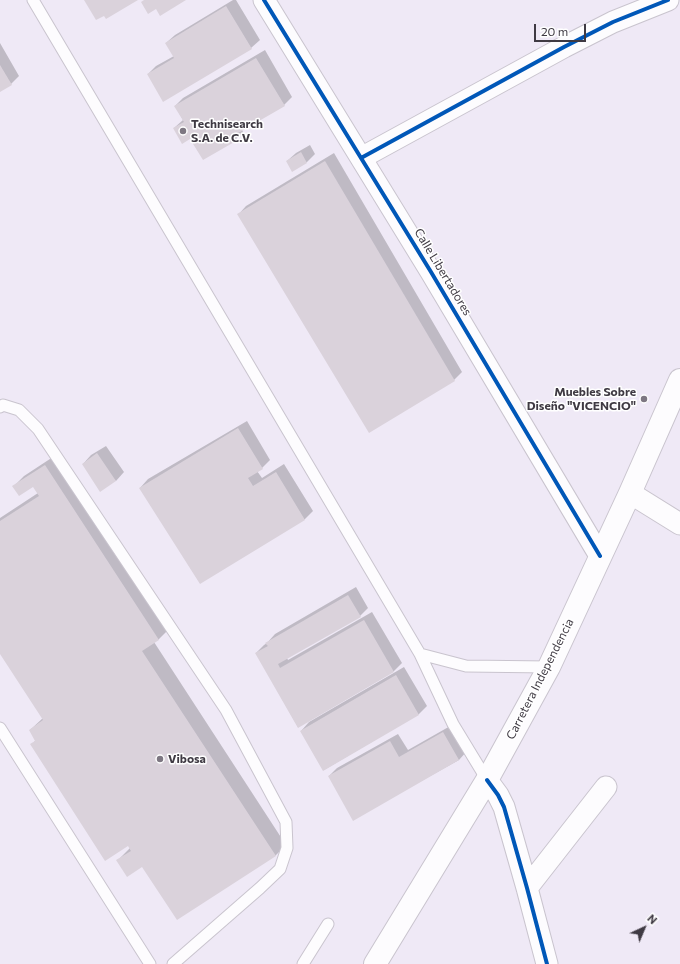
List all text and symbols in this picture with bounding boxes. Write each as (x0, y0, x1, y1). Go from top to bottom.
scale bar (536, 16, 588, 42)
text: 20 m (541, 24, 568, 38)
place label: Technisearch S.A. de C.V. (191, 117, 263, 145)
marker: Technisearch S.A. de C.V. (178, 126, 188, 136)
street label: Calle Libertadores (411, 226, 475, 318)
place label: Muebles Sobre Diseño "VICENCIO" (527, 385, 636, 413)
marker: Muebles Sobre Diseño "VICENCIO" (639, 394, 649, 404)
street label: Carretera Independencia (503, 616, 577, 742)
place label: Vibosa (168, 752, 206, 766)
marker: Vibosa (155, 754, 165, 764)
north arrow (624, 908, 664, 948)
text: N (645, 911, 660, 927)

